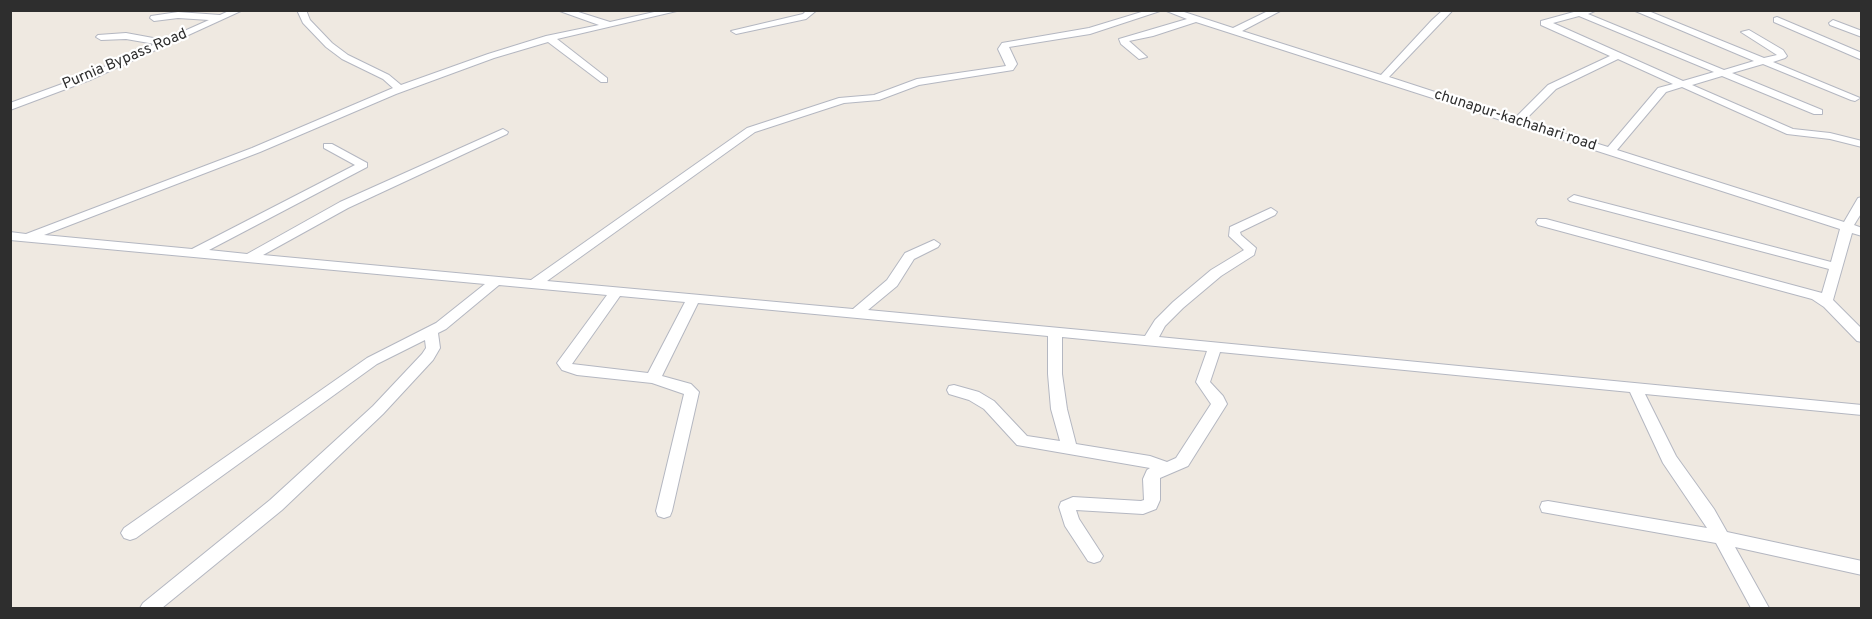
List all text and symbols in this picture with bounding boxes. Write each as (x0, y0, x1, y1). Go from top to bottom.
street label: Purnia Bypass Road (60, 26, 190, 94)
street label: chunapur-kachahari road (1432, 86, 1598, 156)

